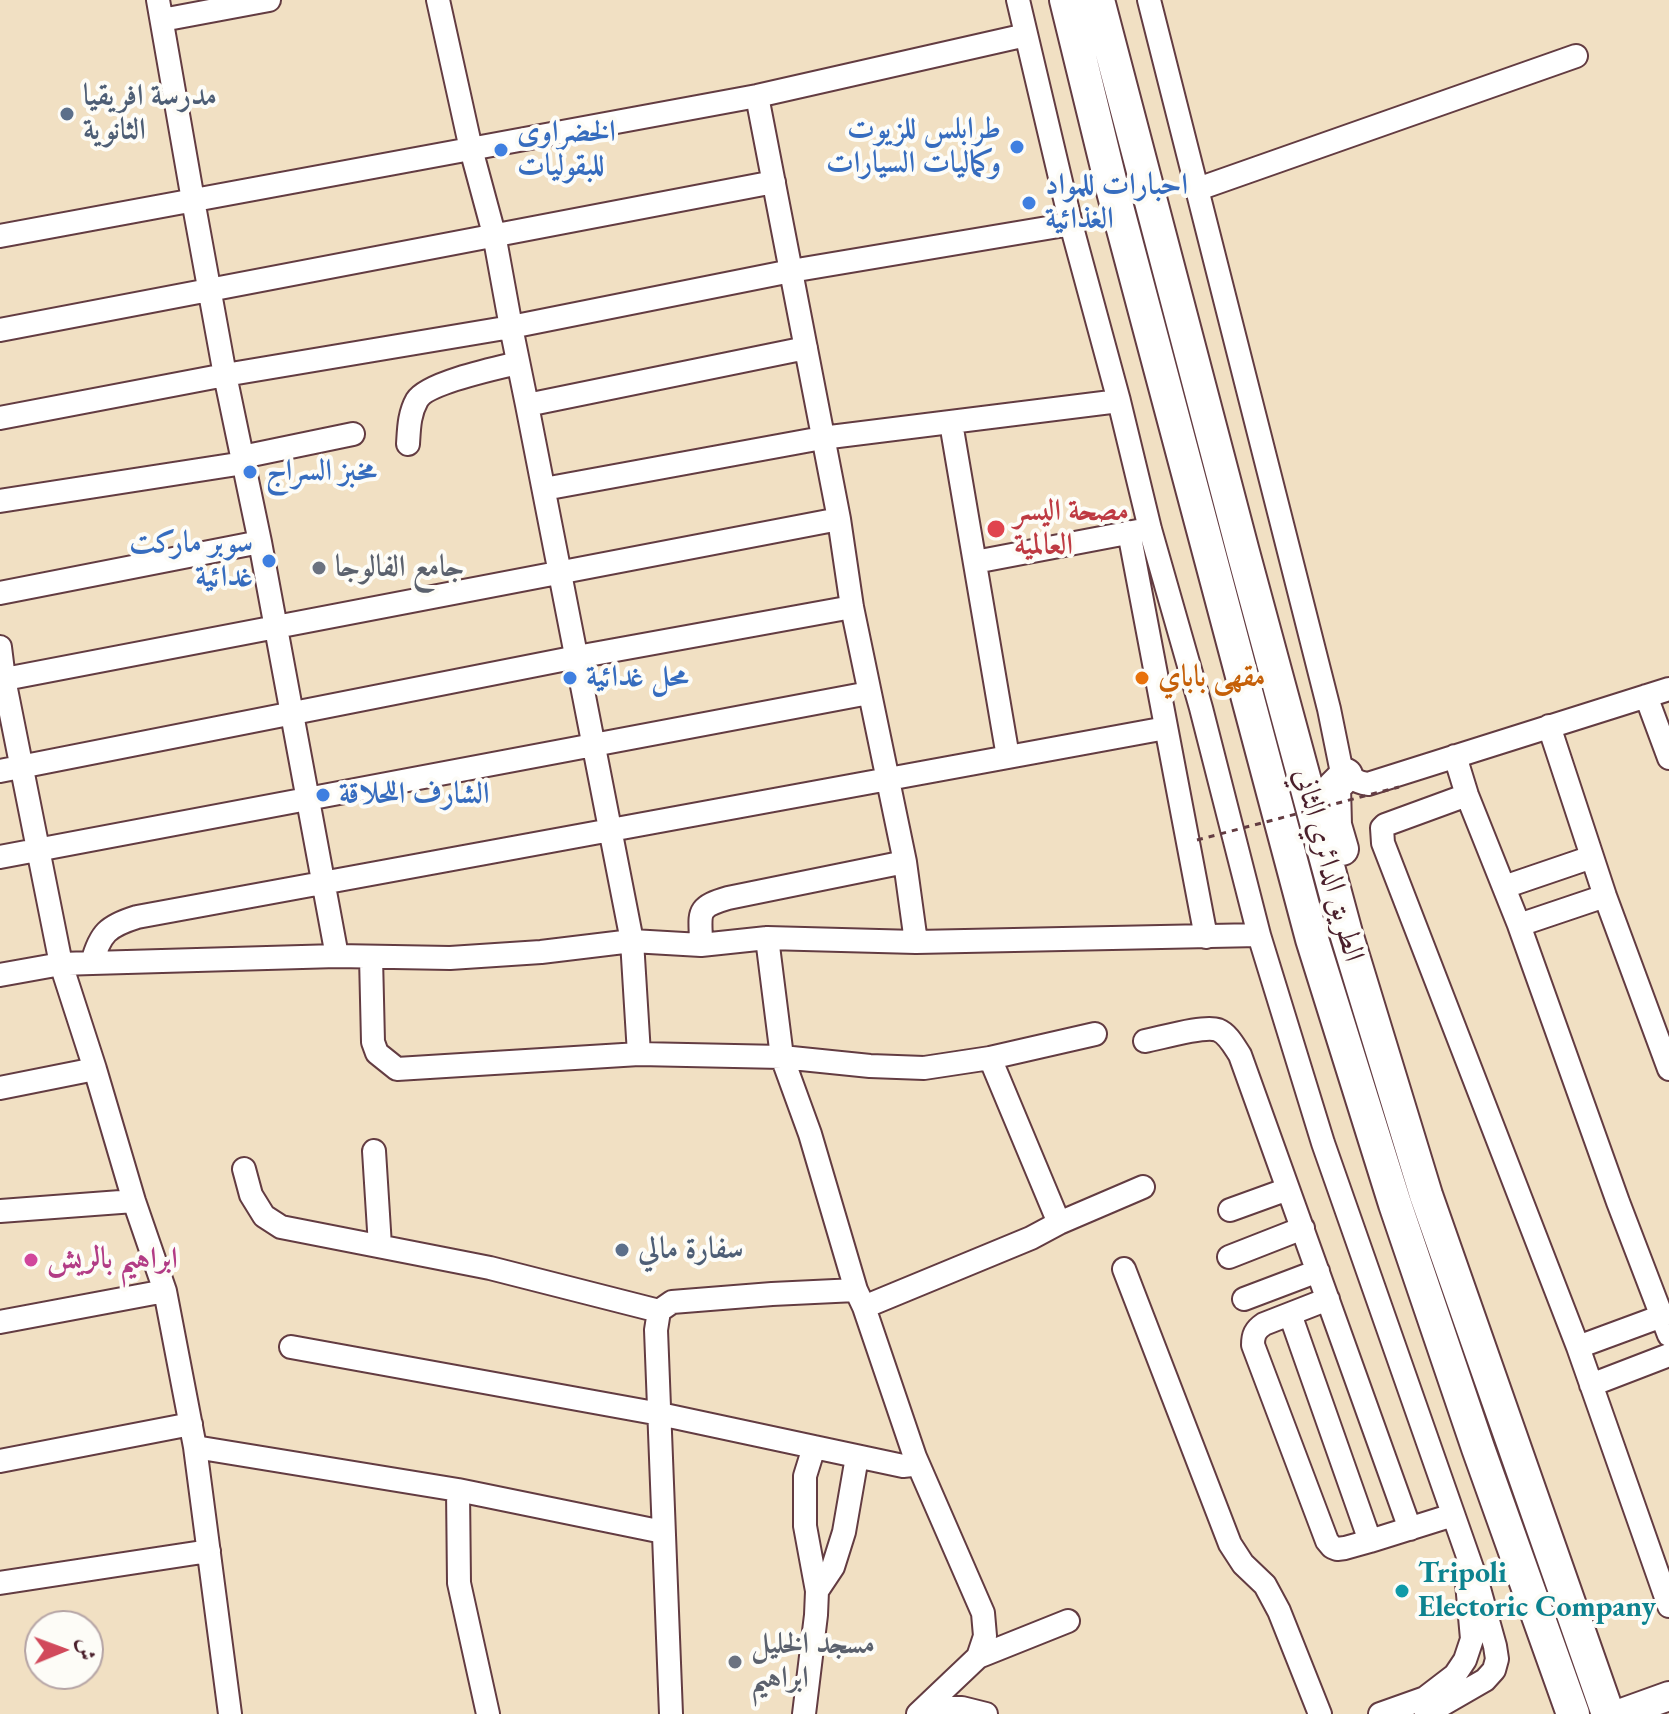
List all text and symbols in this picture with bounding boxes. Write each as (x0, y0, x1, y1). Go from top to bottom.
place label: مدرسة افريقيا الثانوية (83, 79, 217, 150)
marker: مدرسة افريقيا الثانوية (58, 105, 76, 123)
place label: طرابلس للزيوت وكماليات السيارات (826, 112, 1001, 182)
place label: الخضراوى للبقوليات (517, 115, 616, 186)
marker: طرابلس للزيوت وكماليات السيارات (1008, 138, 1026, 156)
marker: الخضراوى للبقوليات (492, 141, 510, 159)
place label: احبارات للمواد الغذائية (1045, 168, 1188, 238)
marker: احبارات للمواد الغذائية (1020, 194, 1038, 212)
place label: مخبز السراج (266, 454, 377, 490)
marker: مخبز السراج (241, 463, 259, 481)
place label: مصحة اليسر العالمية (1014, 494, 1129, 564)
marker: مصحة اليسر العالمية (985, 518, 1007, 540)
place label: سوبر ماركت غدائية (129, 526, 253, 596)
place label: جامع الفالوجا (335, 550, 464, 586)
marker: سوبر ماركت غدائية (260, 552, 278, 570)
marker: جامع الفالوجا (310, 559, 328, 577)
place label: محل غدائية (586, 660, 688, 696)
place label: مقهى باباي (1158, 660, 1265, 696)
marker: محل غدائية (561, 669, 579, 687)
marker: مقهى باباي (1133, 669, 1151, 687)
street label: الطريق الدائري الثاني (1285, 764, 1371, 966)
place label: الشارف اللحلاقة (339, 777, 490, 813)
marker: الشارف اللحلاقة (314, 786, 332, 804)
place label: سفارة مالي (638, 1232, 743, 1268)
marker: سفارة مالي (613, 1241, 631, 1259)
place label: ابراهيم بالريش (47, 1242, 178, 1278)
marker: ابراهيم بالريش (22, 1251, 40, 1269)
place label: Tripoli Electoric Company (1418, 1556, 1656, 1626)
marker: Tripoli Electoric Company (1393, 1582, 1411, 1600)
north arrow (24, 1610, 104, 1690)
place label: مسجد الخليل ابراهيم (751, 1627, 875, 1698)
text: ش (72, 1638, 101, 1661)
marker: مسجد الخليل ابراهيم (726, 1653, 744, 1671)

